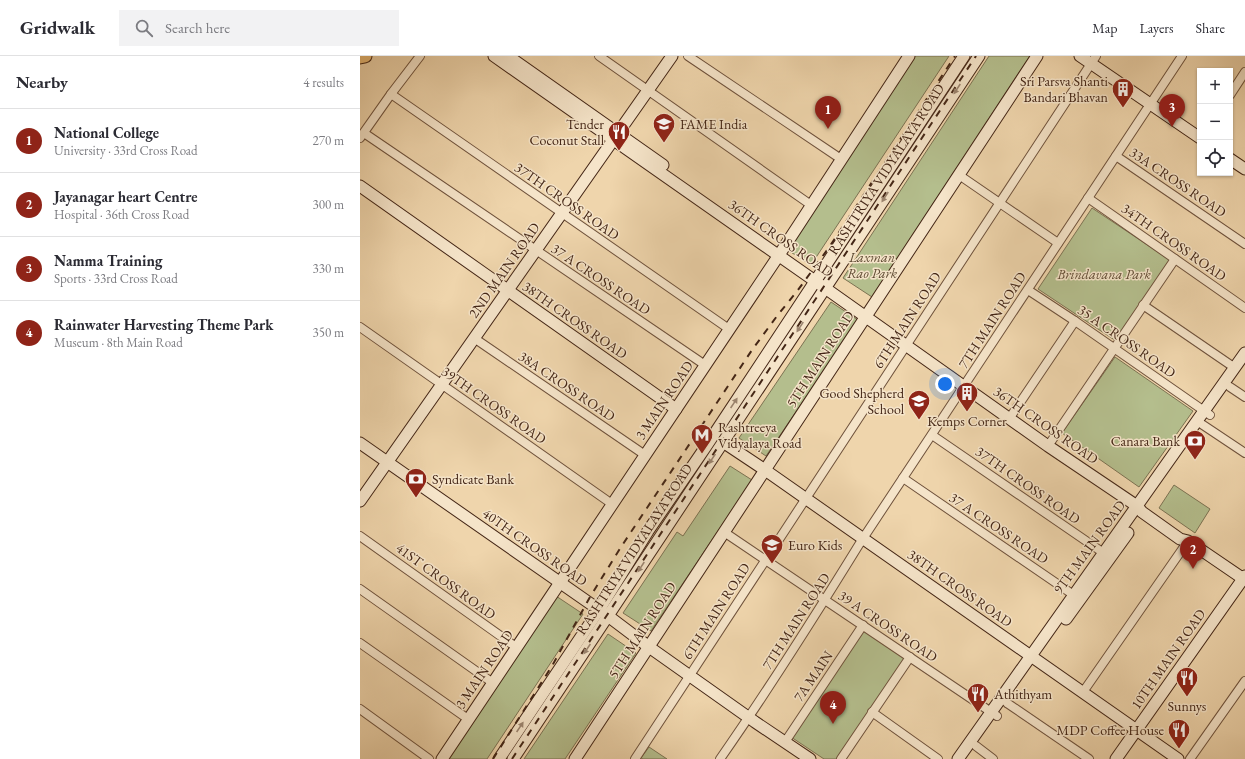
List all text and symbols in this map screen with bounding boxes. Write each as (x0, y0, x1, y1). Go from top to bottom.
search box (119, 10, 399, 46)
text: Gridwalk (20, 15, 95, 40)
icon: search (133, 17, 155, 39)
text: Search here (165, 18, 230, 37)
text: Map (1092, 19, 1117, 37)
text: Layers (1139, 19, 1174, 37)
text: Share (1196, 19, 1225, 37)
map controls (1197, 68, 1233, 176)
button: + (1197, 68, 1233, 104)
text: Nearby (16, 71, 68, 93)
place label: Sri Parsva Shanti Bandari Bhavan (1020, 72, 1109, 106)
text: 4 results (303, 74, 344, 91)
building icon: Sri Parsva Shanti Bandari Bhavan (1110, 76, 1136, 109)
street label: RASHTRIYA VIDYALAYA ROAD (824, 80, 948, 258)
one-way arrow (953, 83, 961, 94)
pin: 3 (1159, 94, 1185, 127)
pin: 1 (815, 96, 841, 129)
button: − (1197, 104, 1233, 140)
school or university icon: FAME India (651, 111, 677, 144)
place label: Tender Coconut Stall (530, 115, 605, 149)
place label: FAME India (680, 115, 748, 133)
restaurant icon: Tender Coconut Stall (606, 119, 632, 152)
text: National College (54, 123, 159, 142)
text: 1 (26, 132, 32, 149)
text: 270 m (313, 132, 344, 149)
button: locate (1197, 140, 1233, 176)
text: University · 33rd Cross Road (54, 142, 198, 159)
street label: 33A CROSS ROAD (1126, 143, 1230, 221)
street label: 37TH CROSS ROAD (511, 158, 623, 244)
text: Jayanagar heart Centre (54, 187, 197, 206)
one-way arrow (881, 192, 889, 202)
street label: 36TH CROSS ROAD (725, 195, 837, 281)
text: 2 (26, 196, 32, 213)
text: 300 m (313, 196, 344, 213)
street label: 34TH CROSS ROAD (1118, 199, 1230, 285)
text: Hospital · 36th Cross Road (54, 206, 189, 223)
street label: 2ND MAIN ROAD (464, 218, 544, 321)
street label: 37 A CROSS ROAD (548, 239, 654, 319)
park label: Laxman Rao Park (847, 248, 898, 282)
text: Namma Training (54, 251, 162, 270)
text: 3 (26, 260, 32, 277)
text: 330 m (313, 260, 344, 277)
park label: Brindavana Park (1056, 265, 1151, 283)
street label: 6TH MAIN ROAD (869, 268, 945, 372)
street label: 7TH MAIN ROAD (954, 268, 1030, 372)
text: Sports · 33rd Cross Road (54, 270, 178, 287)
street label: 38TH CROSS ROAD (519, 277, 631, 363)
street label: 35 A CROSS ROAD (1074, 300, 1180, 382)
street label: 5TH MAIN ROAD (782, 307, 858, 411)
text: Rainwater Harvesting Theme Park (54, 315, 273, 334)
one-way arrow (796, 321, 803, 333)
text: 4 (26, 324, 32, 341)
text: 350 m (313, 324, 344, 341)
text: Museum · 8th Main Road (54, 334, 183, 351)
street label: 38A CROSS ROAD (515, 347, 619, 425)
street label: 3 MAIN ROAD (631, 357, 697, 443)
street label: 39TH CROSS ROAD (438, 362, 550, 448)
your location (935, 374, 955, 394)
building icon: Kemps Corner (954, 380, 980, 413)
street label: 36TH CROSS ROAD (990, 382, 1102, 468)
place label: Good Shepherd School (819, 384, 905, 418)
school or university icon: Good Shepherd School (906, 388, 932, 421)
one-way arrow (731, 397, 738, 409)
place label: Kemps Corner (927, 412, 1007, 430)
place label: Rashtreeya Vidyalaya Road (718, 418, 802, 452)
metro station icon: Rashtreeya Vidyalaya Road (689, 422, 715, 455)
bank icon: Canara Bank (1182, 428, 1208, 461)
place label: Canara Bank (1111, 432, 1180, 450)
street label: 37TH CROSS ROAD (972, 442, 1084, 528)
one-way arrow (709, 453, 716, 464)
street label: RASHTRIYA VIDYALAYA ROAD (572, 460, 696, 638)
bank icon: Syndicate Bank (403, 466, 429, 499)
place label: Syndicate Bank (432, 470, 514, 488)
street label: 37 A CROSS ROAD (946, 488, 1052, 568)
street label: 9TH MAIN ROAD (1049, 496, 1129, 597)
street label: 40TH CROSS ROAD (479, 504, 591, 590)
school or university icon: Euro Kids (759, 532, 785, 565)
place label: Euro Kids (788, 536, 843, 554)
pin: 2 (1180, 536, 1206, 569)
street label: 41ST CROSS ROAD (393, 539, 500, 624)
street label: 38TH CROSS ROAD (904, 545, 1016, 631)
street label: 6TH MAIN ROAD (678, 559, 754, 663)
one-way arrow (637, 562, 645, 572)
street label: 7TH MAIN ROAD (758, 569, 834, 673)
street label: 5TH MAIN ROAD (604, 578, 680, 682)
street label: 39 A CROSS ROAD (835, 586, 941, 666)
street label: 10TH MAIN ROAD (1127, 605, 1210, 713)
street label: 3 MAIN ROAD (451, 626, 517, 712)
one-way arrow (583, 643, 590, 655)
street label: 7A MAIN (790, 647, 836, 705)
restaurant icon: Sunnys (1174, 665, 1200, 698)
restaurant icon: Athithyam (965, 681, 991, 714)
place label: Athithyam (993, 685, 1052, 703)
pin: 4 (820, 691, 846, 724)
place label: Sunnys (1168, 697, 1207, 715)
restaurant icon: MDP Coffee House (1166, 717, 1192, 750)
one-way arrow (517, 721, 524, 732)
place label: MDP Coffee House (1057, 721, 1165, 739)

